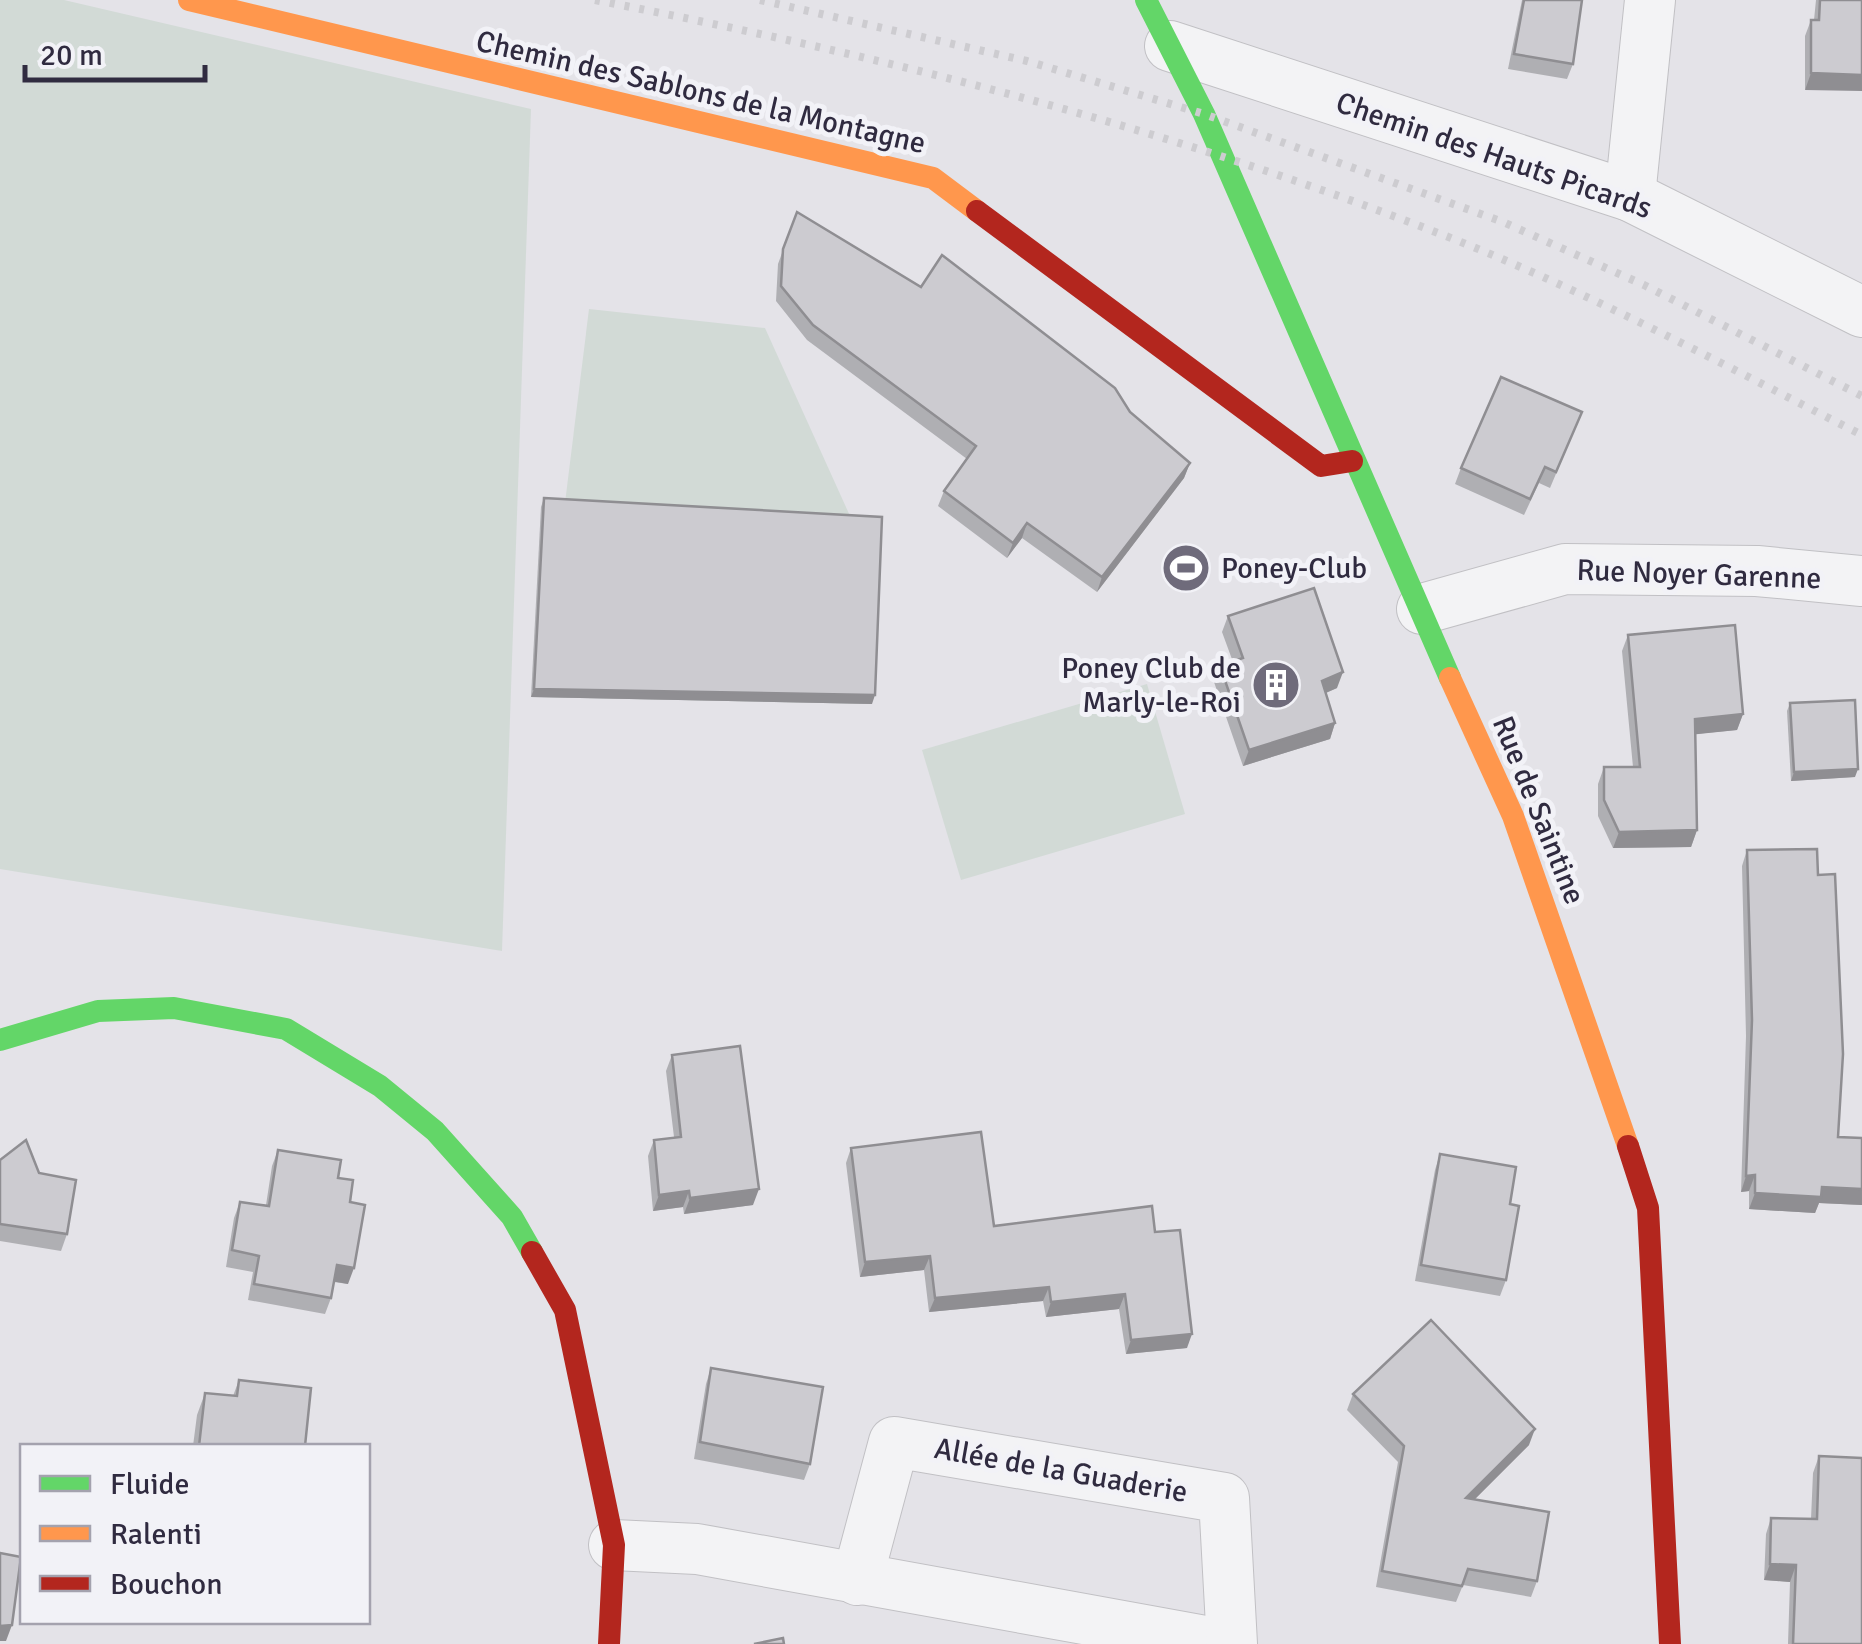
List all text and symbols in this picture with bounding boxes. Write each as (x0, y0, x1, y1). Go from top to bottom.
scale bar (25, 20, 205, 82)
street label: Chemin des Sablons de la Montagne (473, 23, 929, 162)
text: 20 m (40, 37, 103, 74)
street label: Chemin des Hauts Picards (1331, 84, 1657, 227)
sports icon: Poney-Club (1160, 542, 1212, 594)
place label: Poney-Club (1221, 550, 1367, 587)
street label: Rue Noyer Garenne (1576, 552, 1822, 597)
place label: Poney Club de Marly-le-Roi (1061, 650, 1241, 721)
building icon: Poney Club de Marly-le-Roi (1250, 659, 1302, 711)
street label: Rue de Saintine (1484, 711, 1593, 910)
street label: Allée de la Guaderie (932, 1430, 1190, 1511)
legend (20, 1444, 370, 1624)
text: Fluide (110, 1466, 189, 1503)
text: Ralenti (110, 1516, 202, 1553)
text: Bouchon (110, 1566, 223, 1603)

